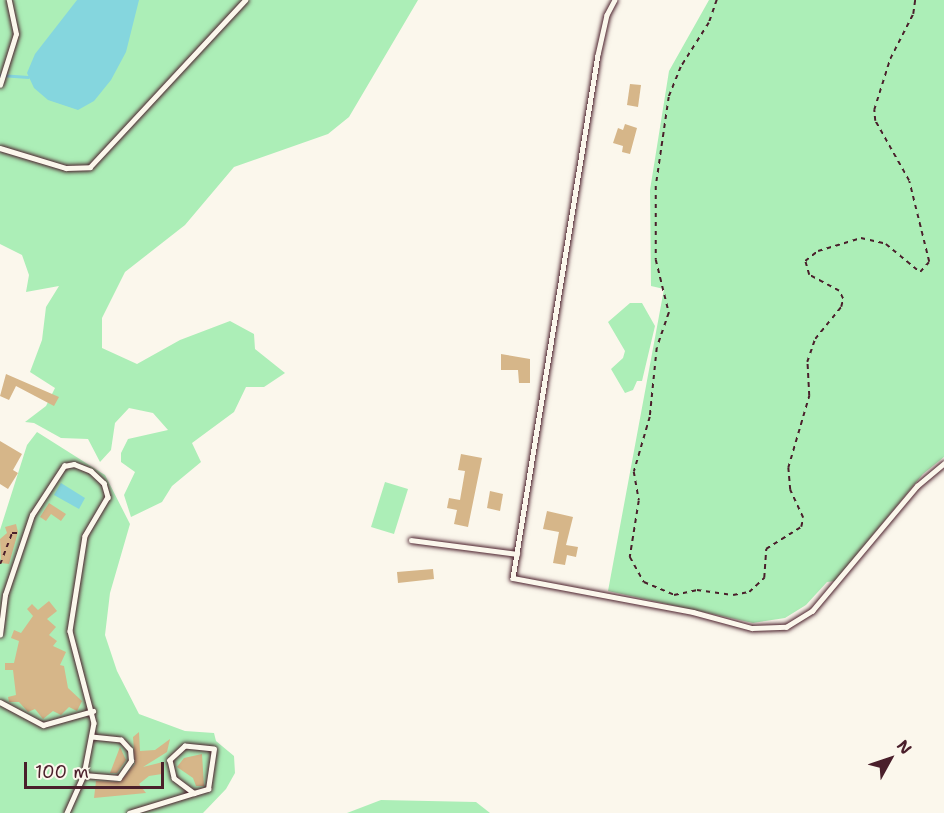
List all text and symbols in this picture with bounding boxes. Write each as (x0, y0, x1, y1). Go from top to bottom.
north arrow (860, 729, 920, 789)
text: N (892, 735, 916, 759)
scale bar (27, 750, 166, 788)
text: 100 m (35, 760, 89, 784)

